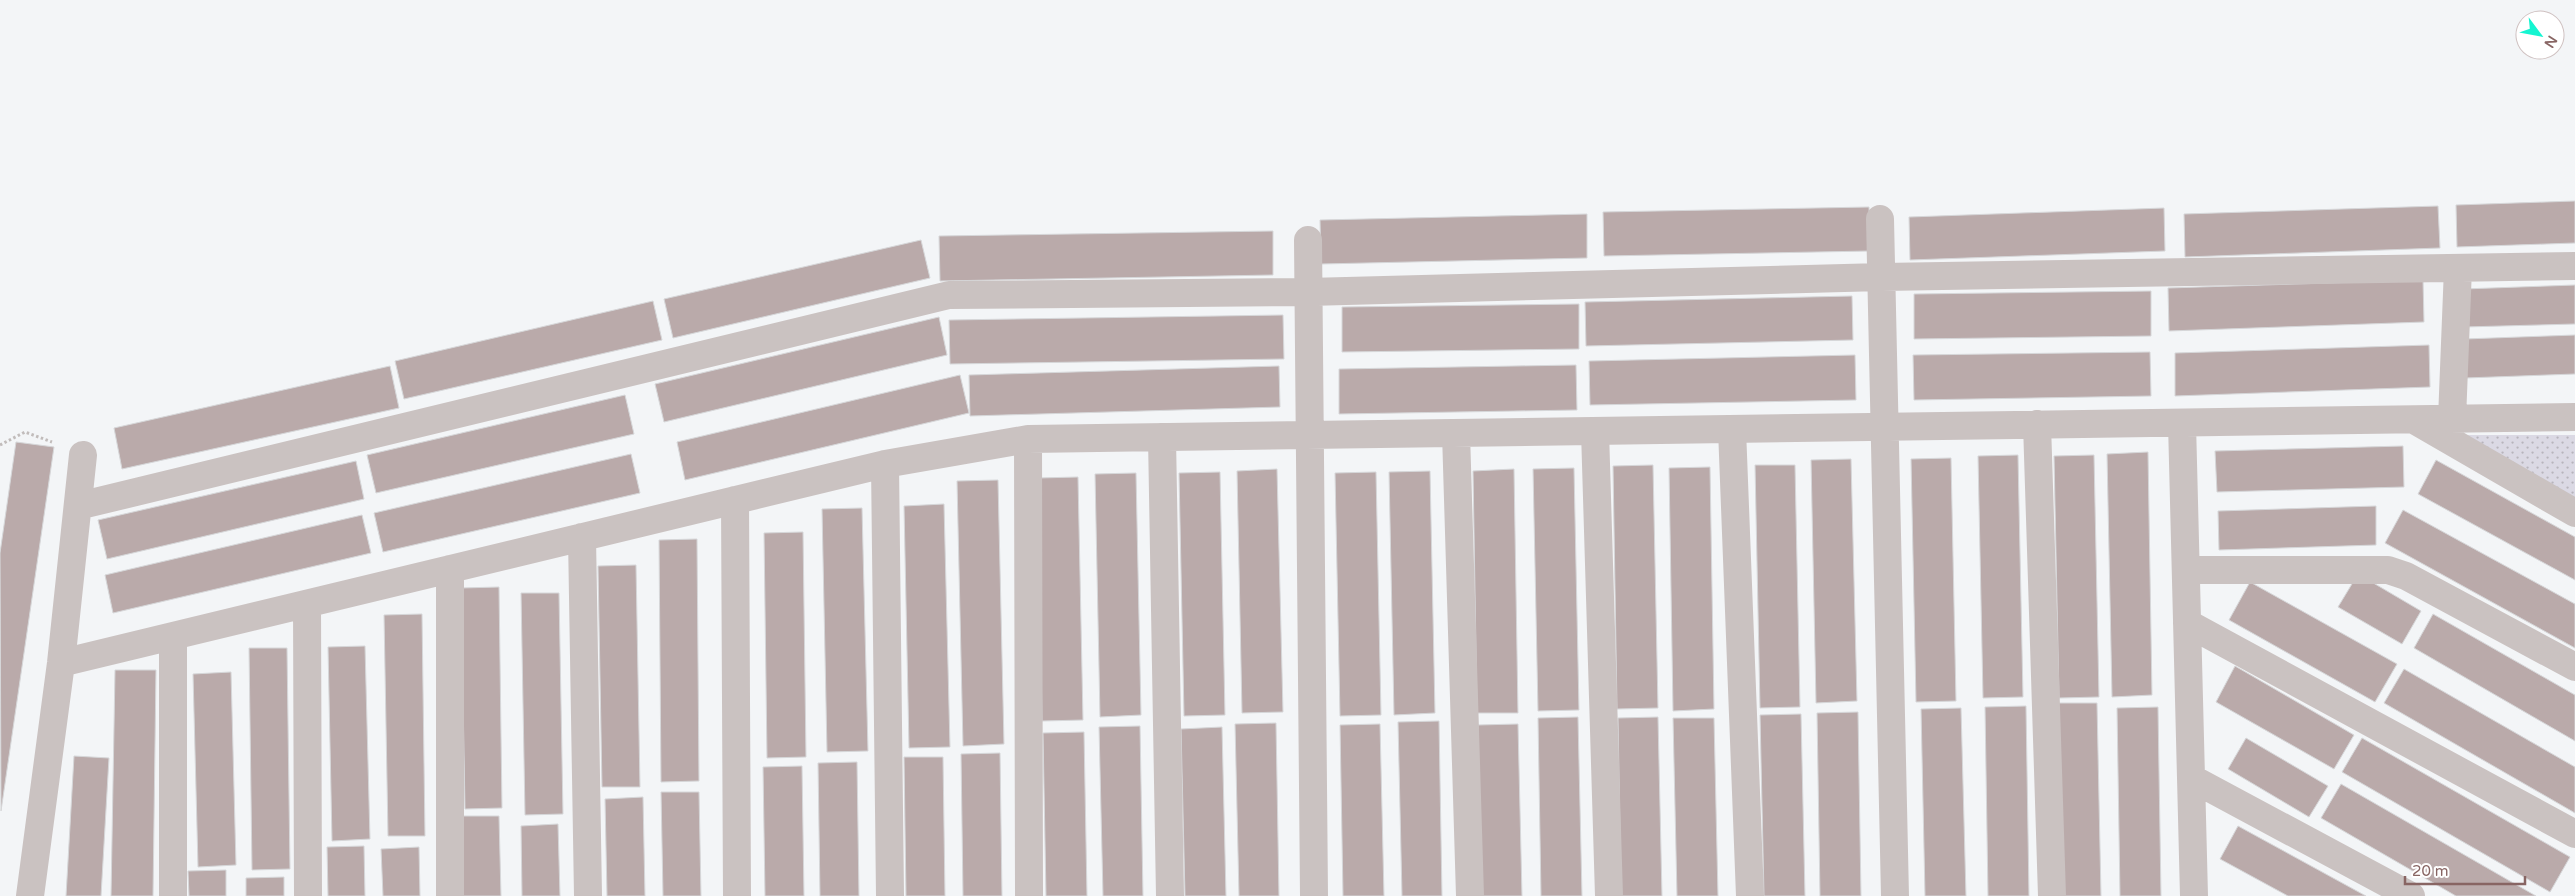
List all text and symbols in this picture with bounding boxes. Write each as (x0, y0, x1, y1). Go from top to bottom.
north arrow (2515, 10, 2565, 60)
text: N (2540, 32, 2561, 51)
scale bar (2405, 854, 2525, 886)
text: 20 m (2412, 862, 2449, 880)

